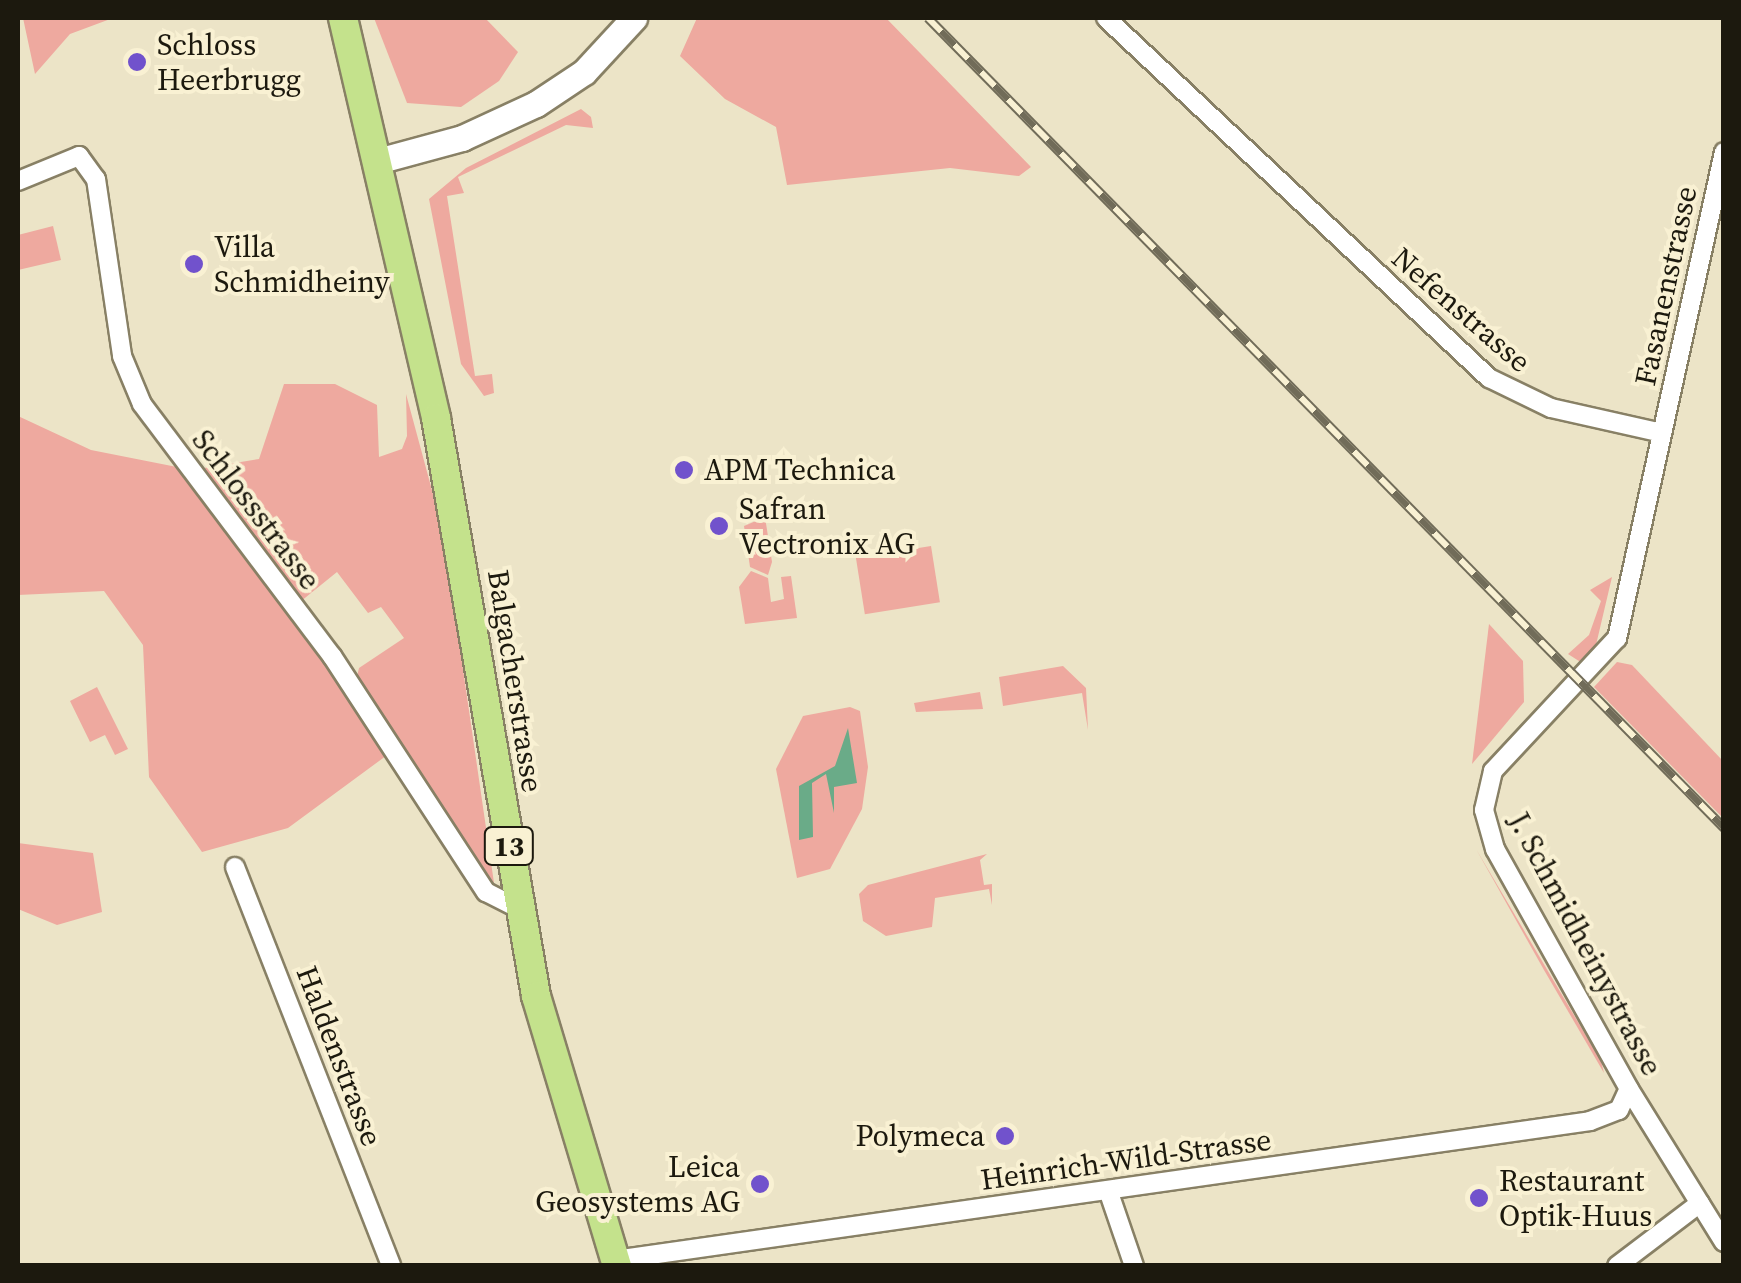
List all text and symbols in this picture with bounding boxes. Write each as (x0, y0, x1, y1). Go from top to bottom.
place label: Schloss Heerbrugg (157, 27, 301, 98)
marker: Schloss Heerbrugg (126, 51, 148, 73)
street label: Fasanenstrasse (1627, 183, 1705, 389)
place label: Villa Schmidheiny (214, 229, 390, 300)
street label: Nefenstrasse (1384, 240, 1538, 380)
marker: Villa Schmidheiny (183, 253, 205, 275)
street label: Schlossstrasse (184, 423, 328, 597)
place label: APM Technica (704, 452, 896, 488)
marker: APM Technica (673, 459, 695, 481)
place label: Safran Vectronix AG (739, 491, 915, 562)
marker: Safran Vectronix AG (708, 515, 730, 537)
street label: Balgacherstrasse (480, 567, 550, 795)
street label: J. Schmidheinystrasse (1500, 806, 1670, 1082)
road number: 13 (482, 823, 536, 869)
street label: Haldenstrasse (288, 961, 390, 1151)
place label: Polymeca (856, 1118, 985, 1154)
street label: Heinrich-Wild-Strasse (978, 1122, 1274, 1198)
marker: Polymeca (994, 1125, 1016, 1147)
place label: Leica Geosystems AG (535, 1149, 740, 1220)
place label: Restaurant Optik-Huus (1499, 1163, 1652, 1234)
marker: Leica Geosystems AG (749, 1173, 771, 1195)
marker: Restaurant Optik-Huus (1468, 1187, 1490, 1209)

